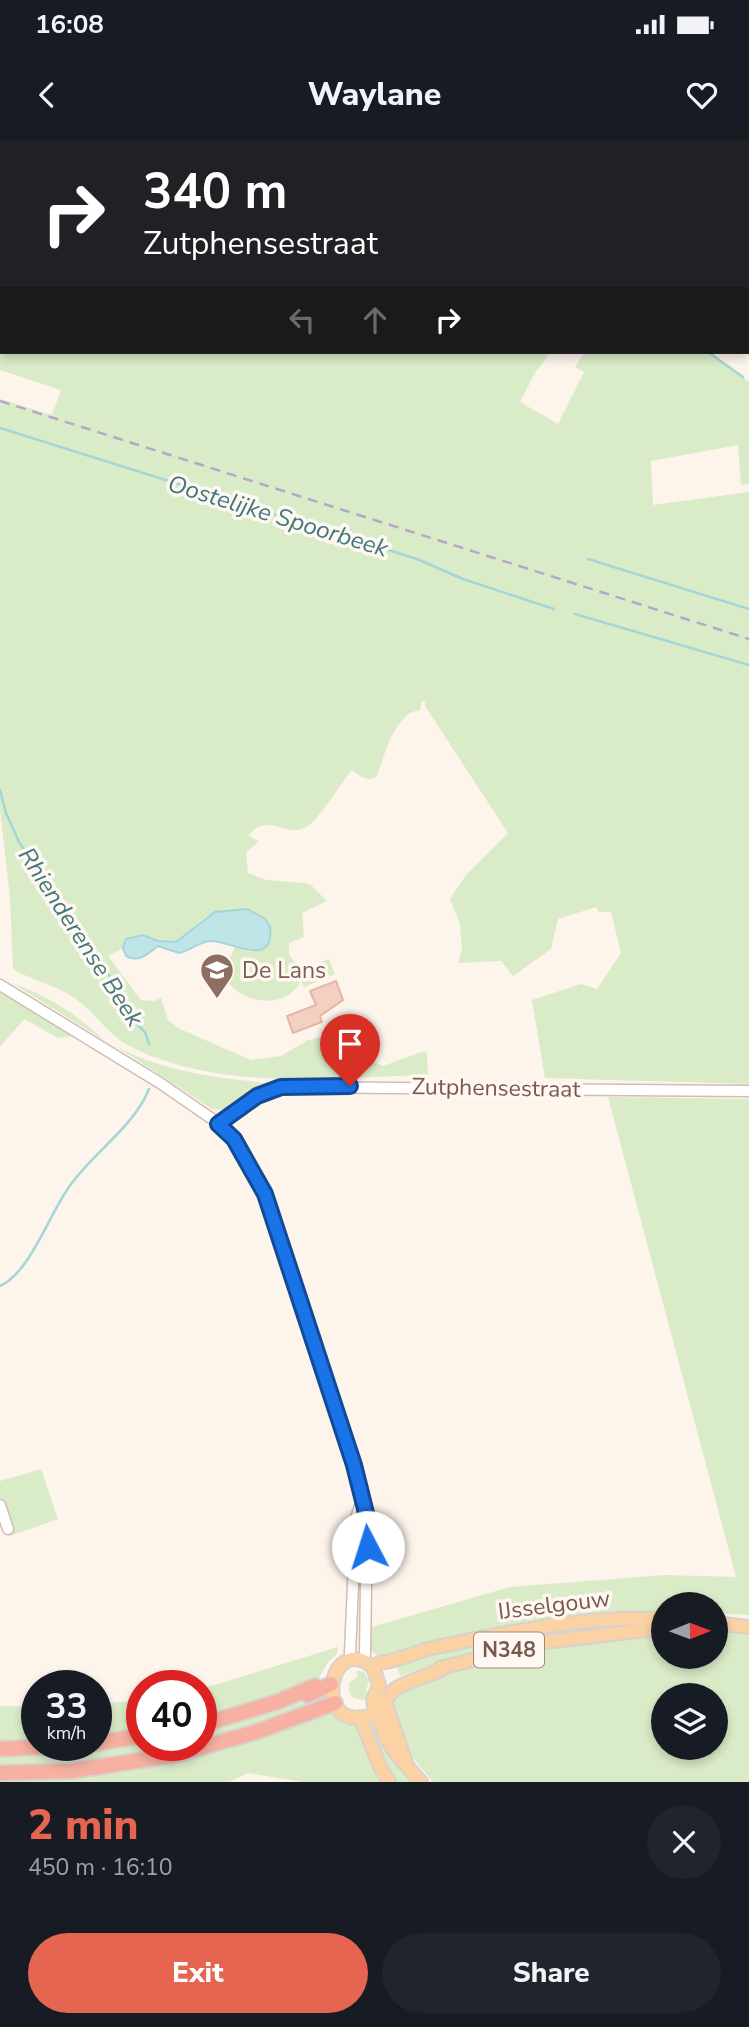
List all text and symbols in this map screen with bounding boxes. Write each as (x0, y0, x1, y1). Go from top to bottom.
text: 16:08 (35, 7, 104, 42)
text: Waylane (308, 73, 441, 116)
icon: back (28, 76, 66, 114)
icon: heart (683, 76, 721, 114)
text: 340 m (143, 158, 287, 225)
icon: right (28, 168, 119, 259)
text: Zutphensestraat (143, 222, 378, 265)
icon: left (283, 301, 321, 339)
icon: ahead (356, 301, 394, 339)
icon: right (429, 301, 467, 339)
water label: Oostelijke Spoorbeek (164, 467, 393, 565)
water label: Rhienderense Beek (11, 841, 151, 1034)
school or university icon: De Lans (198, 951, 236, 1000)
place label: De Lans (242, 955, 326, 986)
pin (320, 1014, 380, 1086)
icon: arrive (331, 1025, 369, 1063)
street label: Zutphensestraat (411, 1071, 582, 1105)
position arrow (331, 1510, 405, 1584)
street label: IJsselgouw (496, 1583, 612, 1627)
north arrow (651, 1592, 728, 1670)
map controls (651, 1592, 728, 1760)
road number: N348 (474, 1632, 544, 1668)
speed limit sign: 40 (126, 1670, 217, 1761)
text: 33 (45, 1683, 88, 1730)
button: layers (651, 1683, 728, 1760)
text: km/h (47, 1721, 86, 1745)
text: 2 min (28, 1797, 138, 1854)
button: close (647, 1805, 721, 1879)
text: 450 m · 16:10 (28, 1852, 173, 1883)
button: Exit (28, 1933, 368, 2013)
button: Share (382, 1933, 721, 2013)

